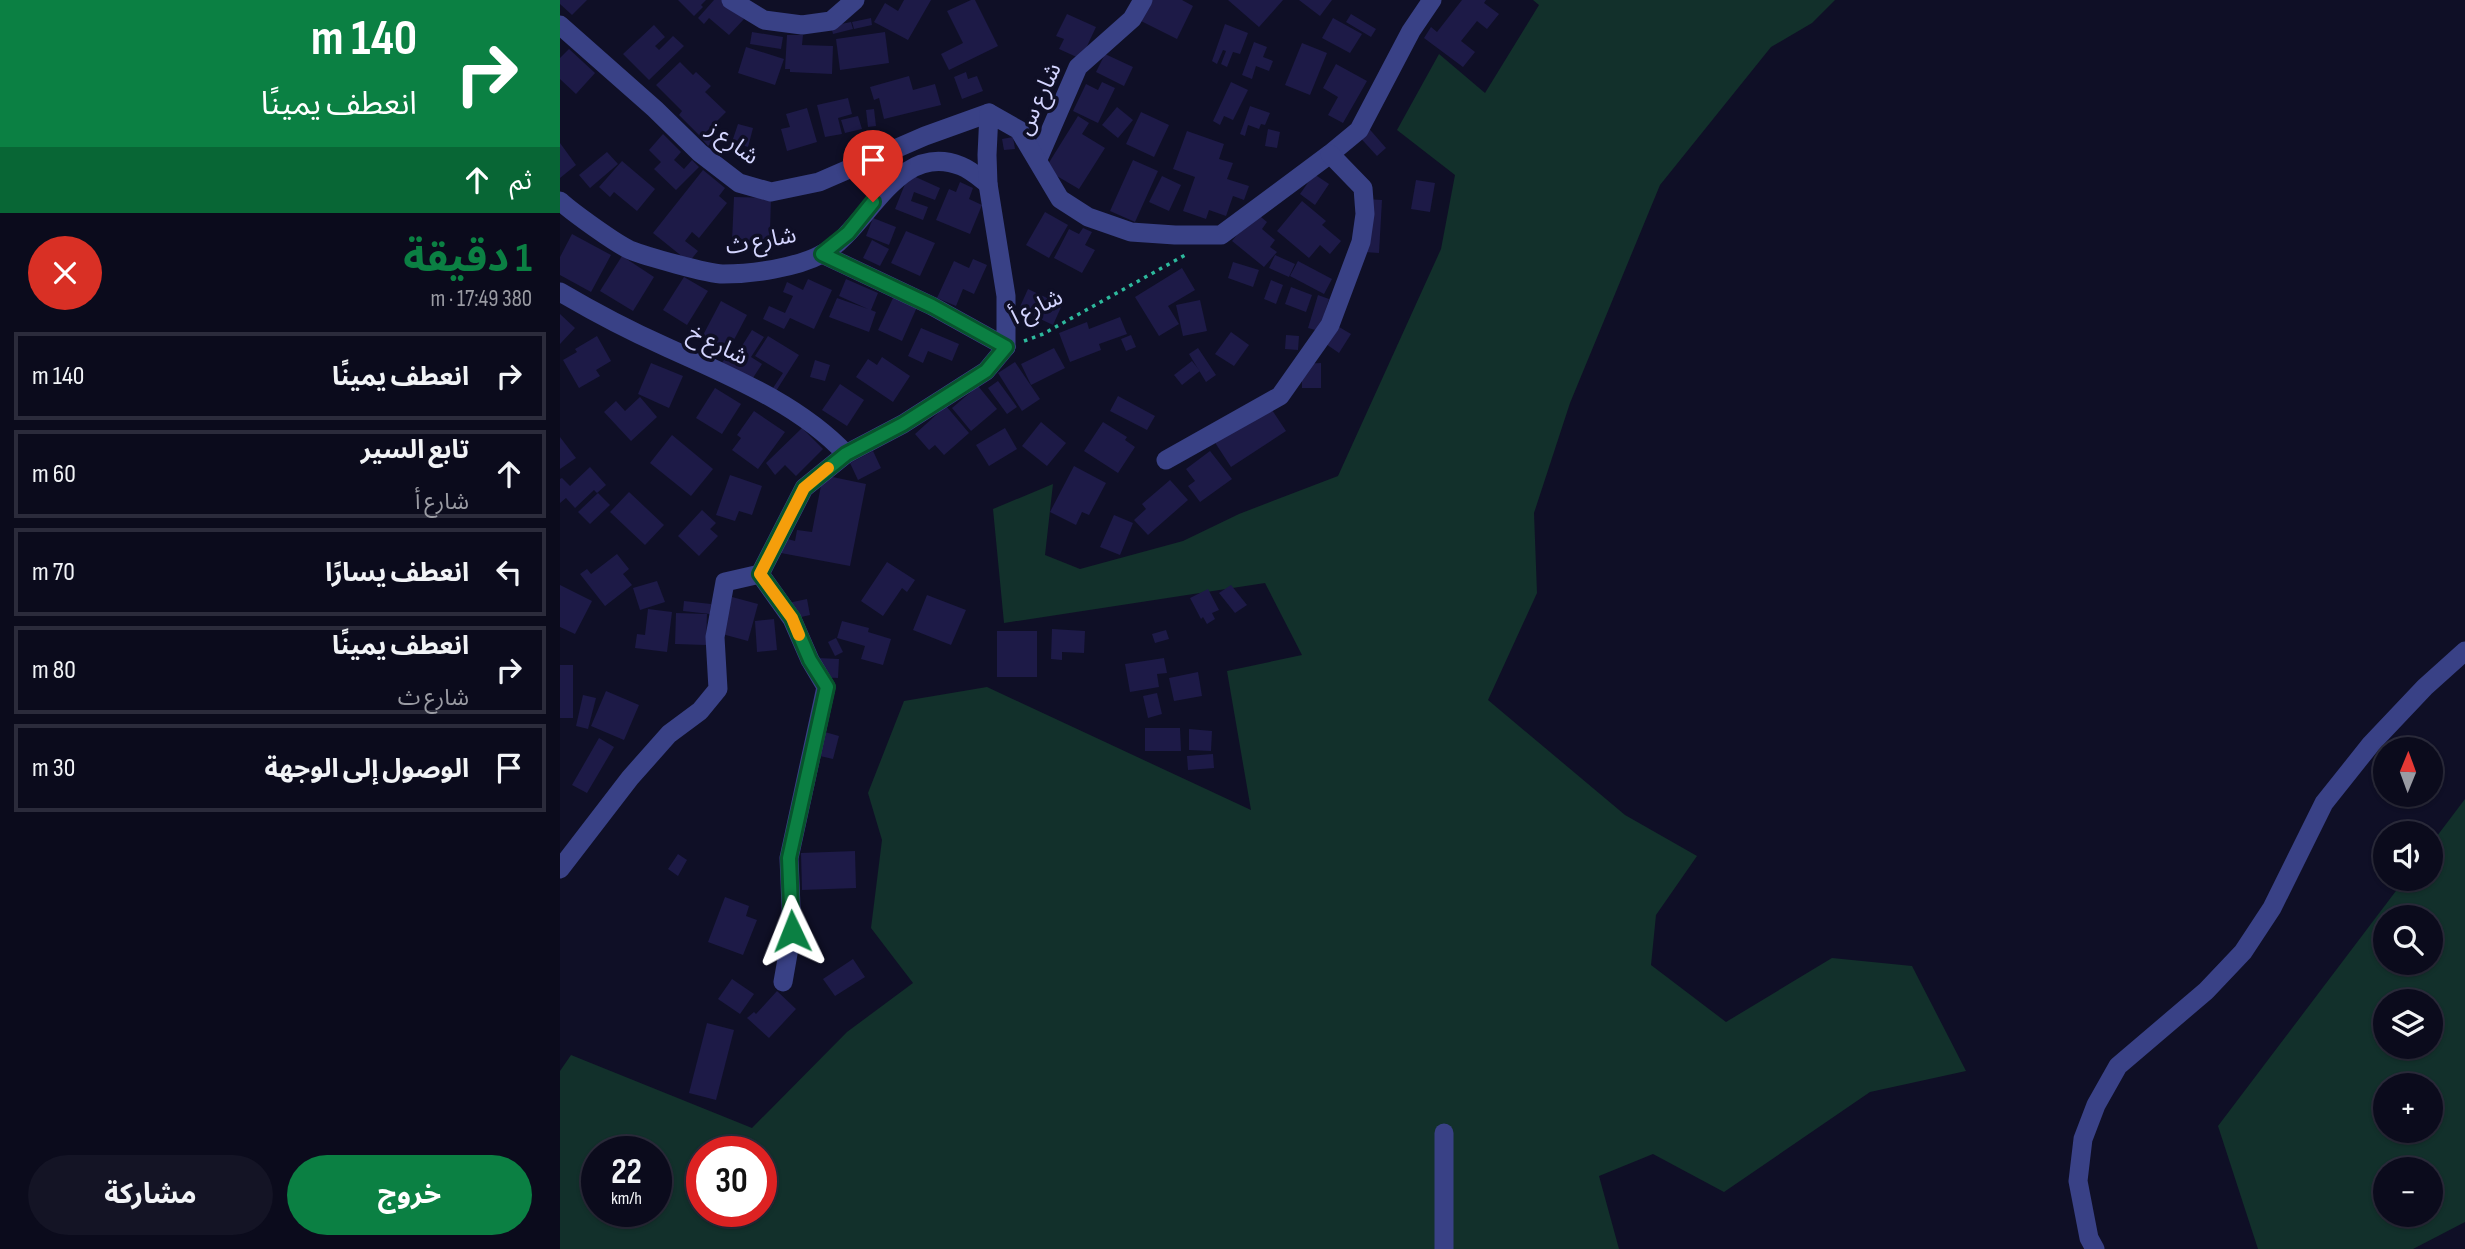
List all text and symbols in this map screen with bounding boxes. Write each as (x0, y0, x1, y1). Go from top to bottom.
text: 140 m (311, 10, 417, 69)
icon: right (441, 28, 532, 119)
street label: شارع ﺱ (1010, 59, 1070, 140)
text: انعطف يمينًا (261, 85, 417, 124)
street label: شارع ﺯ (700, 114, 764, 173)
pin (843, 130, 903, 202)
icon: arrive (854, 141, 892, 179)
icon: ahead (458, 161, 496, 199)
text: ثم (510, 166, 532, 197)
street label: شارع ث (723, 221, 799, 263)
text: 1 دقيقة (403, 233, 532, 284)
button: close (28, 236, 102, 310)
street label: شارع أ (1006, 282, 1068, 333)
text: 380 m · 17:49 (430, 285, 532, 313)
street label: شارع خ (683, 319, 753, 373)
icon: right (490, 357, 528, 395)
text: 140 m (32, 361, 84, 392)
text: انعطف يمينًا (332, 362, 469, 393)
text: تابع السير (361, 435, 469, 466)
icon: ahead (490, 455, 528, 493)
text: 60 m (32, 459, 76, 490)
text: شارع أ (415, 488, 469, 516)
icon: left (490, 553, 528, 591)
text: 70 m (32, 557, 75, 588)
text: انعطف يسارًا (325, 558, 469, 589)
text: انعطف يمينًا (332, 631, 469, 662)
icon: right (490, 651, 528, 689)
text: 80 m (32, 655, 76, 686)
text: شارع ث (398, 684, 469, 712)
north arrow (2373, 737, 2443, 807)
map controls (2373, 737, 2443, 1227)
icon: arrive (490, 749, 528, 787)
text: 30 m (32, 753, 75, 784)
text: الوصول إلى الوجهة (265, 754, 469, 785)
button: sound (2373, 821, 2443, 891)
position arrow (755, 894, 829, 968)
button: search (2373, 905, 2443, 975)
button: layers (2373, 989, 2443, 1059)
button: + (2373, 1073, 2443, 1143)
speed limit sign: 30 (686, 1136, 777, 1227)
text: 22 (611, 1151, 642, 1194)
button: مشاركة (28, 1155, 273, 1235)
button: خروج (287, 1155, 532, 1235)
button: − (2373, 1157, 2443, 1227)
text: km/h (611, 1188, 642, 1209)

